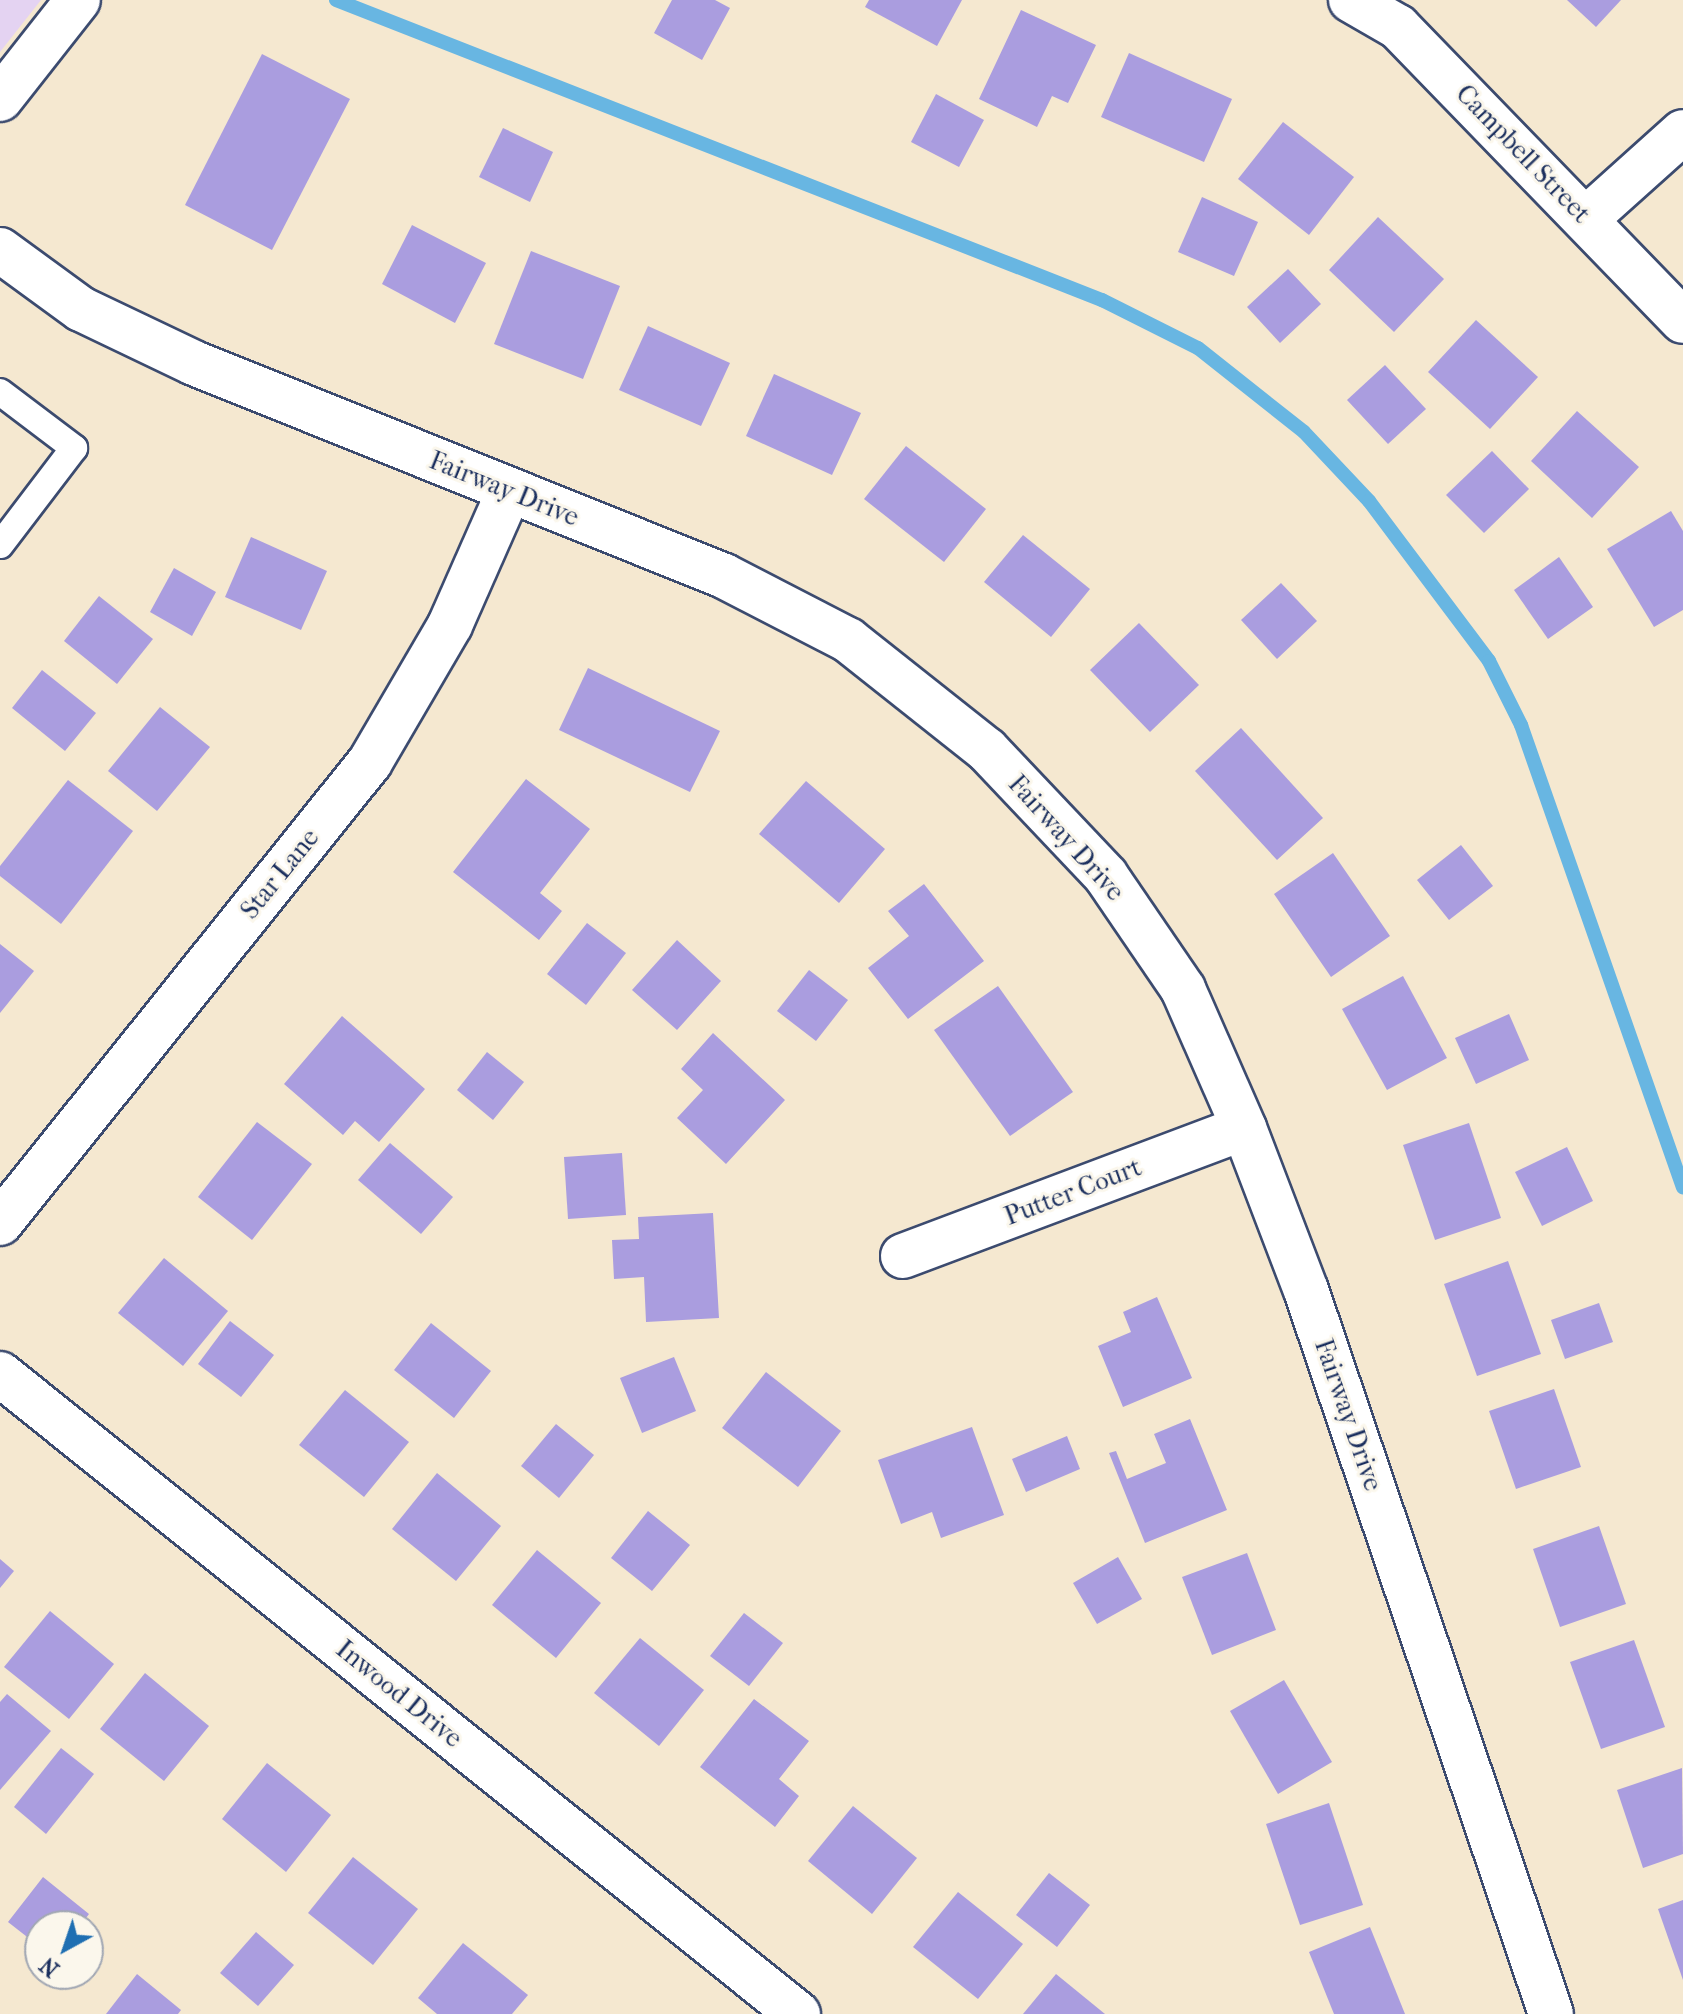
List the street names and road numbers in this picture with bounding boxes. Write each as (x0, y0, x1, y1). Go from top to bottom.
street label: Campbell Street (1449, 78, 1597, 230)
street label: Fairway Drive (425, 445, 583, 533)
street label: Fairway Drive (1001, 769, 1131, 907)
street label: Star Lane (234, 823, 326, 925)
street label: Putter Court (1000, 1152, 1146, 1232)
street label: Fairway Drive (1307, 1335, 1389, 1495)
street label: Inwood Drive (330, 1634, 468, 1754)

